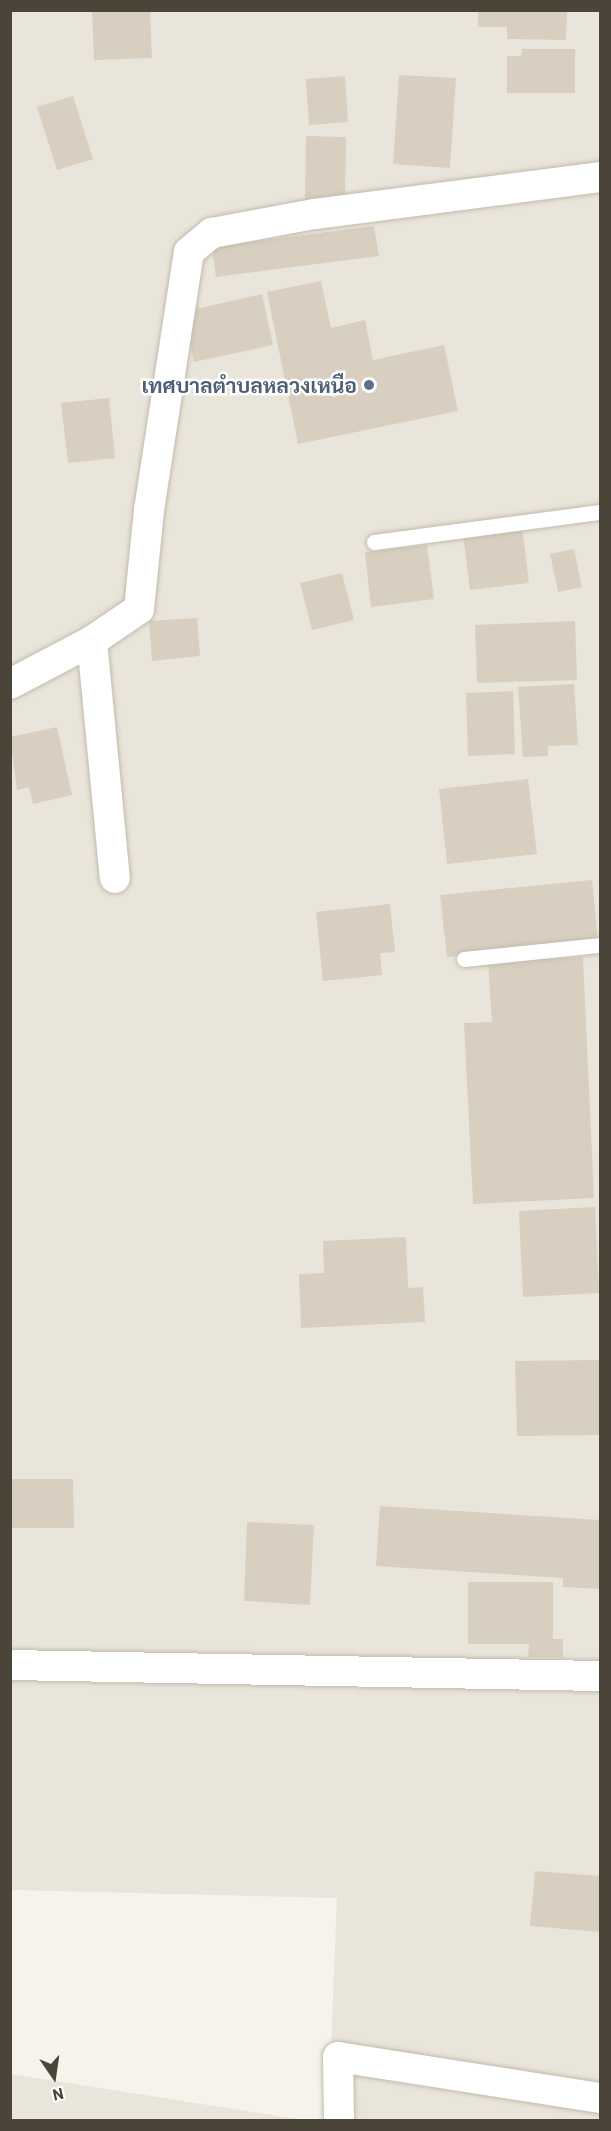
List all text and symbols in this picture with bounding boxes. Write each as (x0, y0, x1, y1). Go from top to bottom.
place label: เทศบาลตำบลหลวงเหนือ (141, 372, 357, 398)
marker: เทศบาลตำบลหลวงเหนือ (362, 378, 376, 392)
north arrow (24, 2047, 84, 2107)
text: N (51, 2085, 65, 2105)

